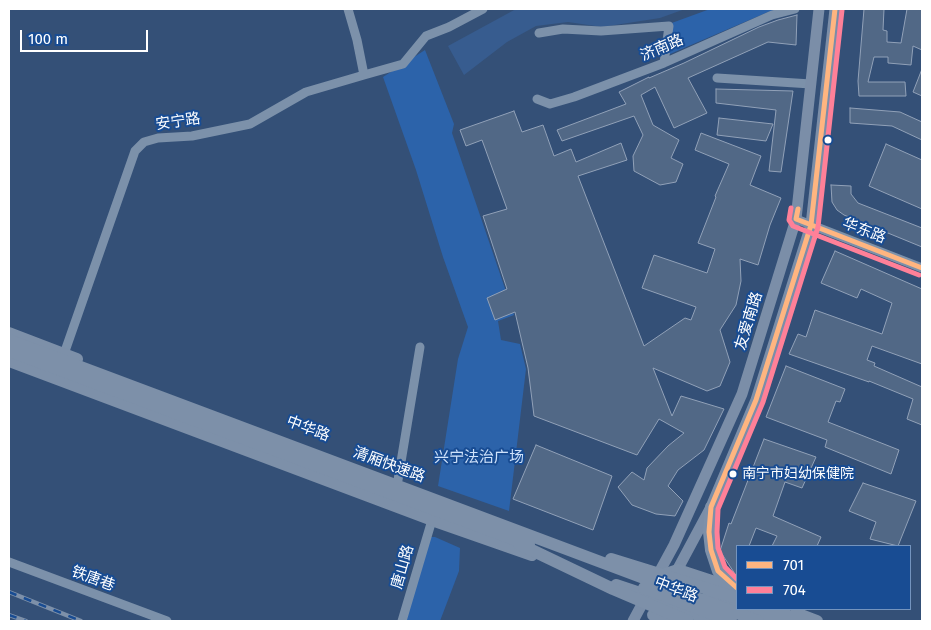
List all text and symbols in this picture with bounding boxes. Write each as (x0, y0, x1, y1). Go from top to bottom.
scale bar (22, 20, 150, 52)
text: 100 m (28, 30, 68, 48)
street label: 济南路 (638, 31, 686, 65)
street label: 安宁路 (154, 110, 202, 134)
unlabelled marker (823, 135, 833, 145)
street label: 华东路 (840, 215, 888, 247)
street label: 友爱南路 (732, 290, 766, 352)
street label: 中华路 (284, 413, 332, 445)
street label: 清厢快速路 (351, 444, 427, 486)
park label: 兴宁法治广场 (434, 449, 524, 467)
place label: 南宁市妇幼保健院 (742, 466, 854, 482)
marker: 南宁市妇幼保健院 (728, 469, 738, 479)
street label: 唐山路 (388, 543, 418, 591)
legend (736, 545, 911, 610)
text: 701 (783, 556, 804, 574)
street label: 铁唐巷 (69, 563, 117, 595)
street label: 中华路 (652, 574, 700, 606)
text: 704 (783, 581, 806, 599)

